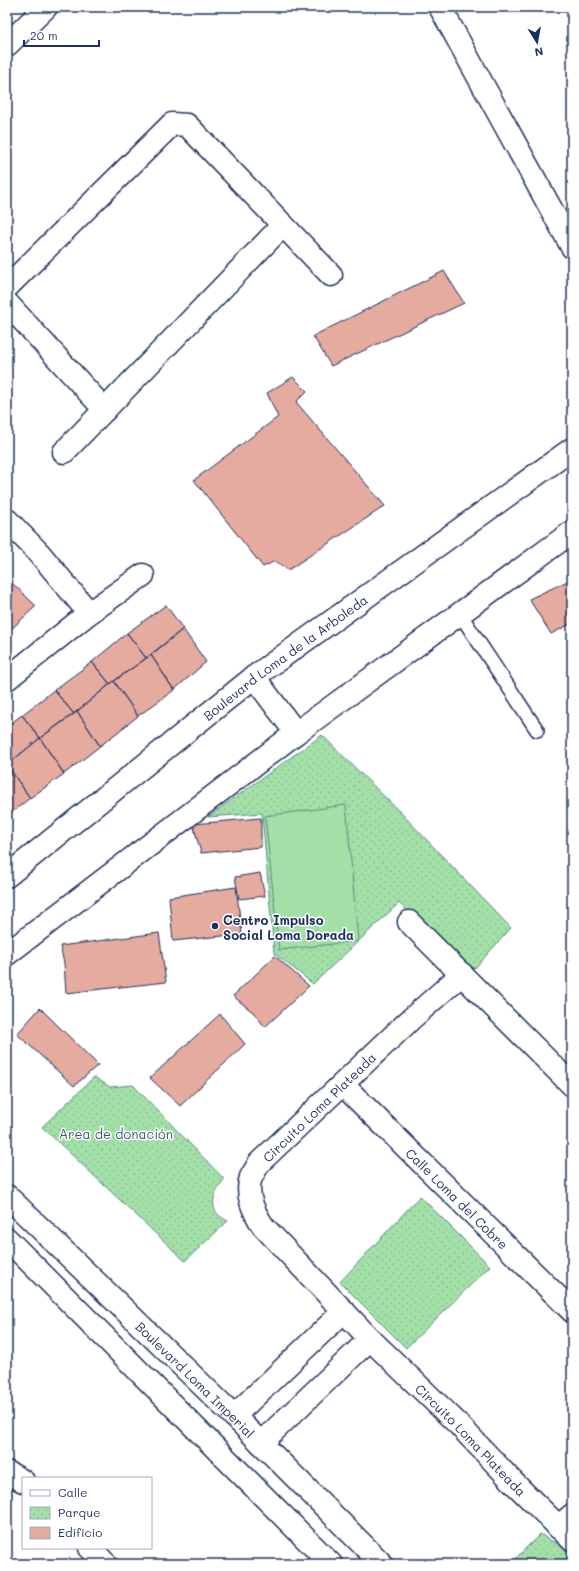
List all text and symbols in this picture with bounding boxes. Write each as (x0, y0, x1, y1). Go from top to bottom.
scale bar (24, 22, 99, 48)
north arrow (517, 22, 557, 62)
text: 20 m (30, 27, 58, 43)
text: N (533, 44, 545, 60)
street label: Boulevard Loma de la Arboleda (199, 590, 370, 723)
place label: Centro Impulso Social Loma Dorada (223, 911, 354, 943)
marker: Centro Impulso Social Loma Dorada (210, 921, 220, 931)
street label: Circuito Loma Plateada (259, 1049, 379, 1165)
park label: Area de donación (59, 1125, 173, 1142)
street label: Calle Loma del Cobre (403, 1144, 512, 1252)
street label: Boulevard Loma Imperial (133, 1317, 259, 1441)
street label: Circuito Loma Plateada (412, 1379, 530, 1499)
legend (22, 1477, 152, 1549)
text: Calle (58, 1484, 88, 1500)
text: Parque (58, 1504, 101, 1520)
text: Edificio (58, 1524, 102, 1540)

